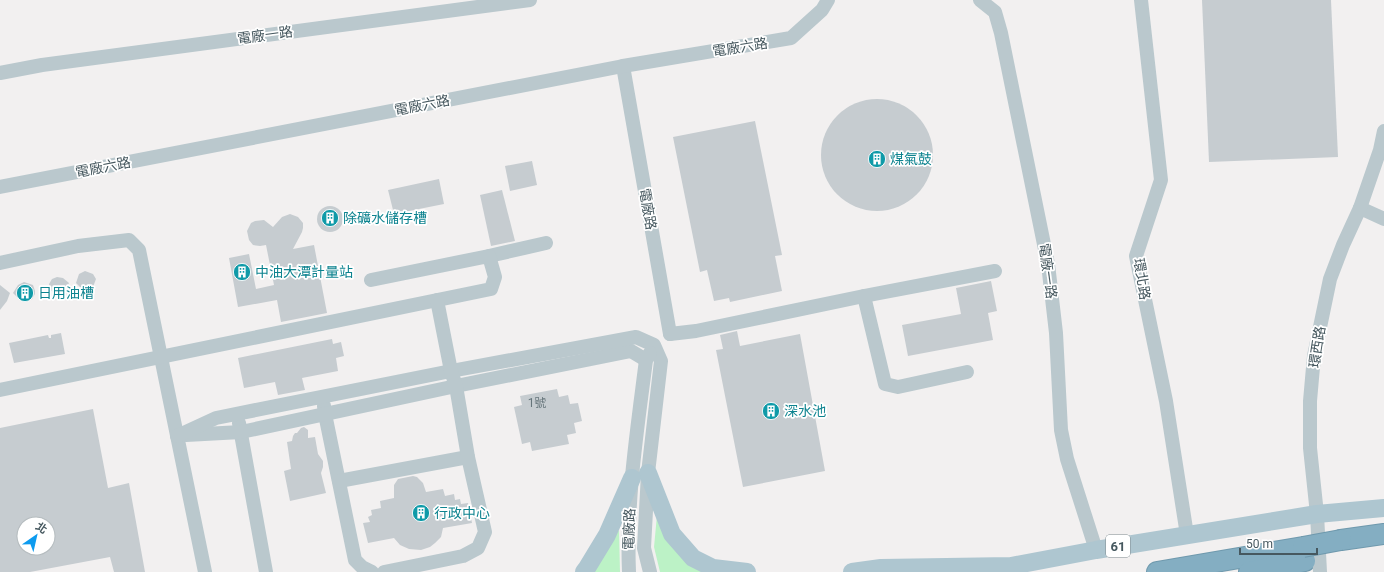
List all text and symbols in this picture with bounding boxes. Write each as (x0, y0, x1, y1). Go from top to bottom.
street label: 電廠一路 (236, 23, 294, 47)
street label: 電廠六路 (711, 35, 769, 59)
street label: 電廠六路 (393, 92, 451, 118)
building icon: 煤氣鼓 (867, 149, 887, 169)
place label: 煤氣鼓 (890, 151, 932, 167)
street label: 電廠六路 (74, 154, 132, 180)
street label: 電廠路 (636, 187, 660, 231)
building icon: 除礦水儲存槽 (320, 208, 340, 228)
place label: 除礦水儲存槽 (343, 210, 427, 226)
street label: 電廠一路 (1036, 242, 1060, 300)
street label: 環北路 (1131, 257, 1153, 301)
building icon: 中油大潭計量站 (232, 262, 252, 282)
place label: 中油大潭計量站 (255, 264, 353, 280)
building icon: 日用油槽 (15, 283, 35, 303)
place label: 日用油槽 (38, 285, 94, 301)
street label: 環西路 (1306, 325, 1328, 369)
house number: 1號 (528, 396, 546, 410)
building icon: 深水池 (761, 401, 781, 421)
place label: 深水池 (784, 403, 826, 419)
building icon: 行政中心 (411, 503, 431, 523)
place label: 行政中心 (434, 505, 490, 521)
street label: 電廠路 (620, 508, 638, 550)
north arrow (16, 516, 56, 556)
text: 北 (33, 520, 50, 537)
scale bar (1240, 530, 1317, 556)
road number: 61 (1106, 535, 1130, 557)
text: 50 m (1246, 537, 1273, 551)

